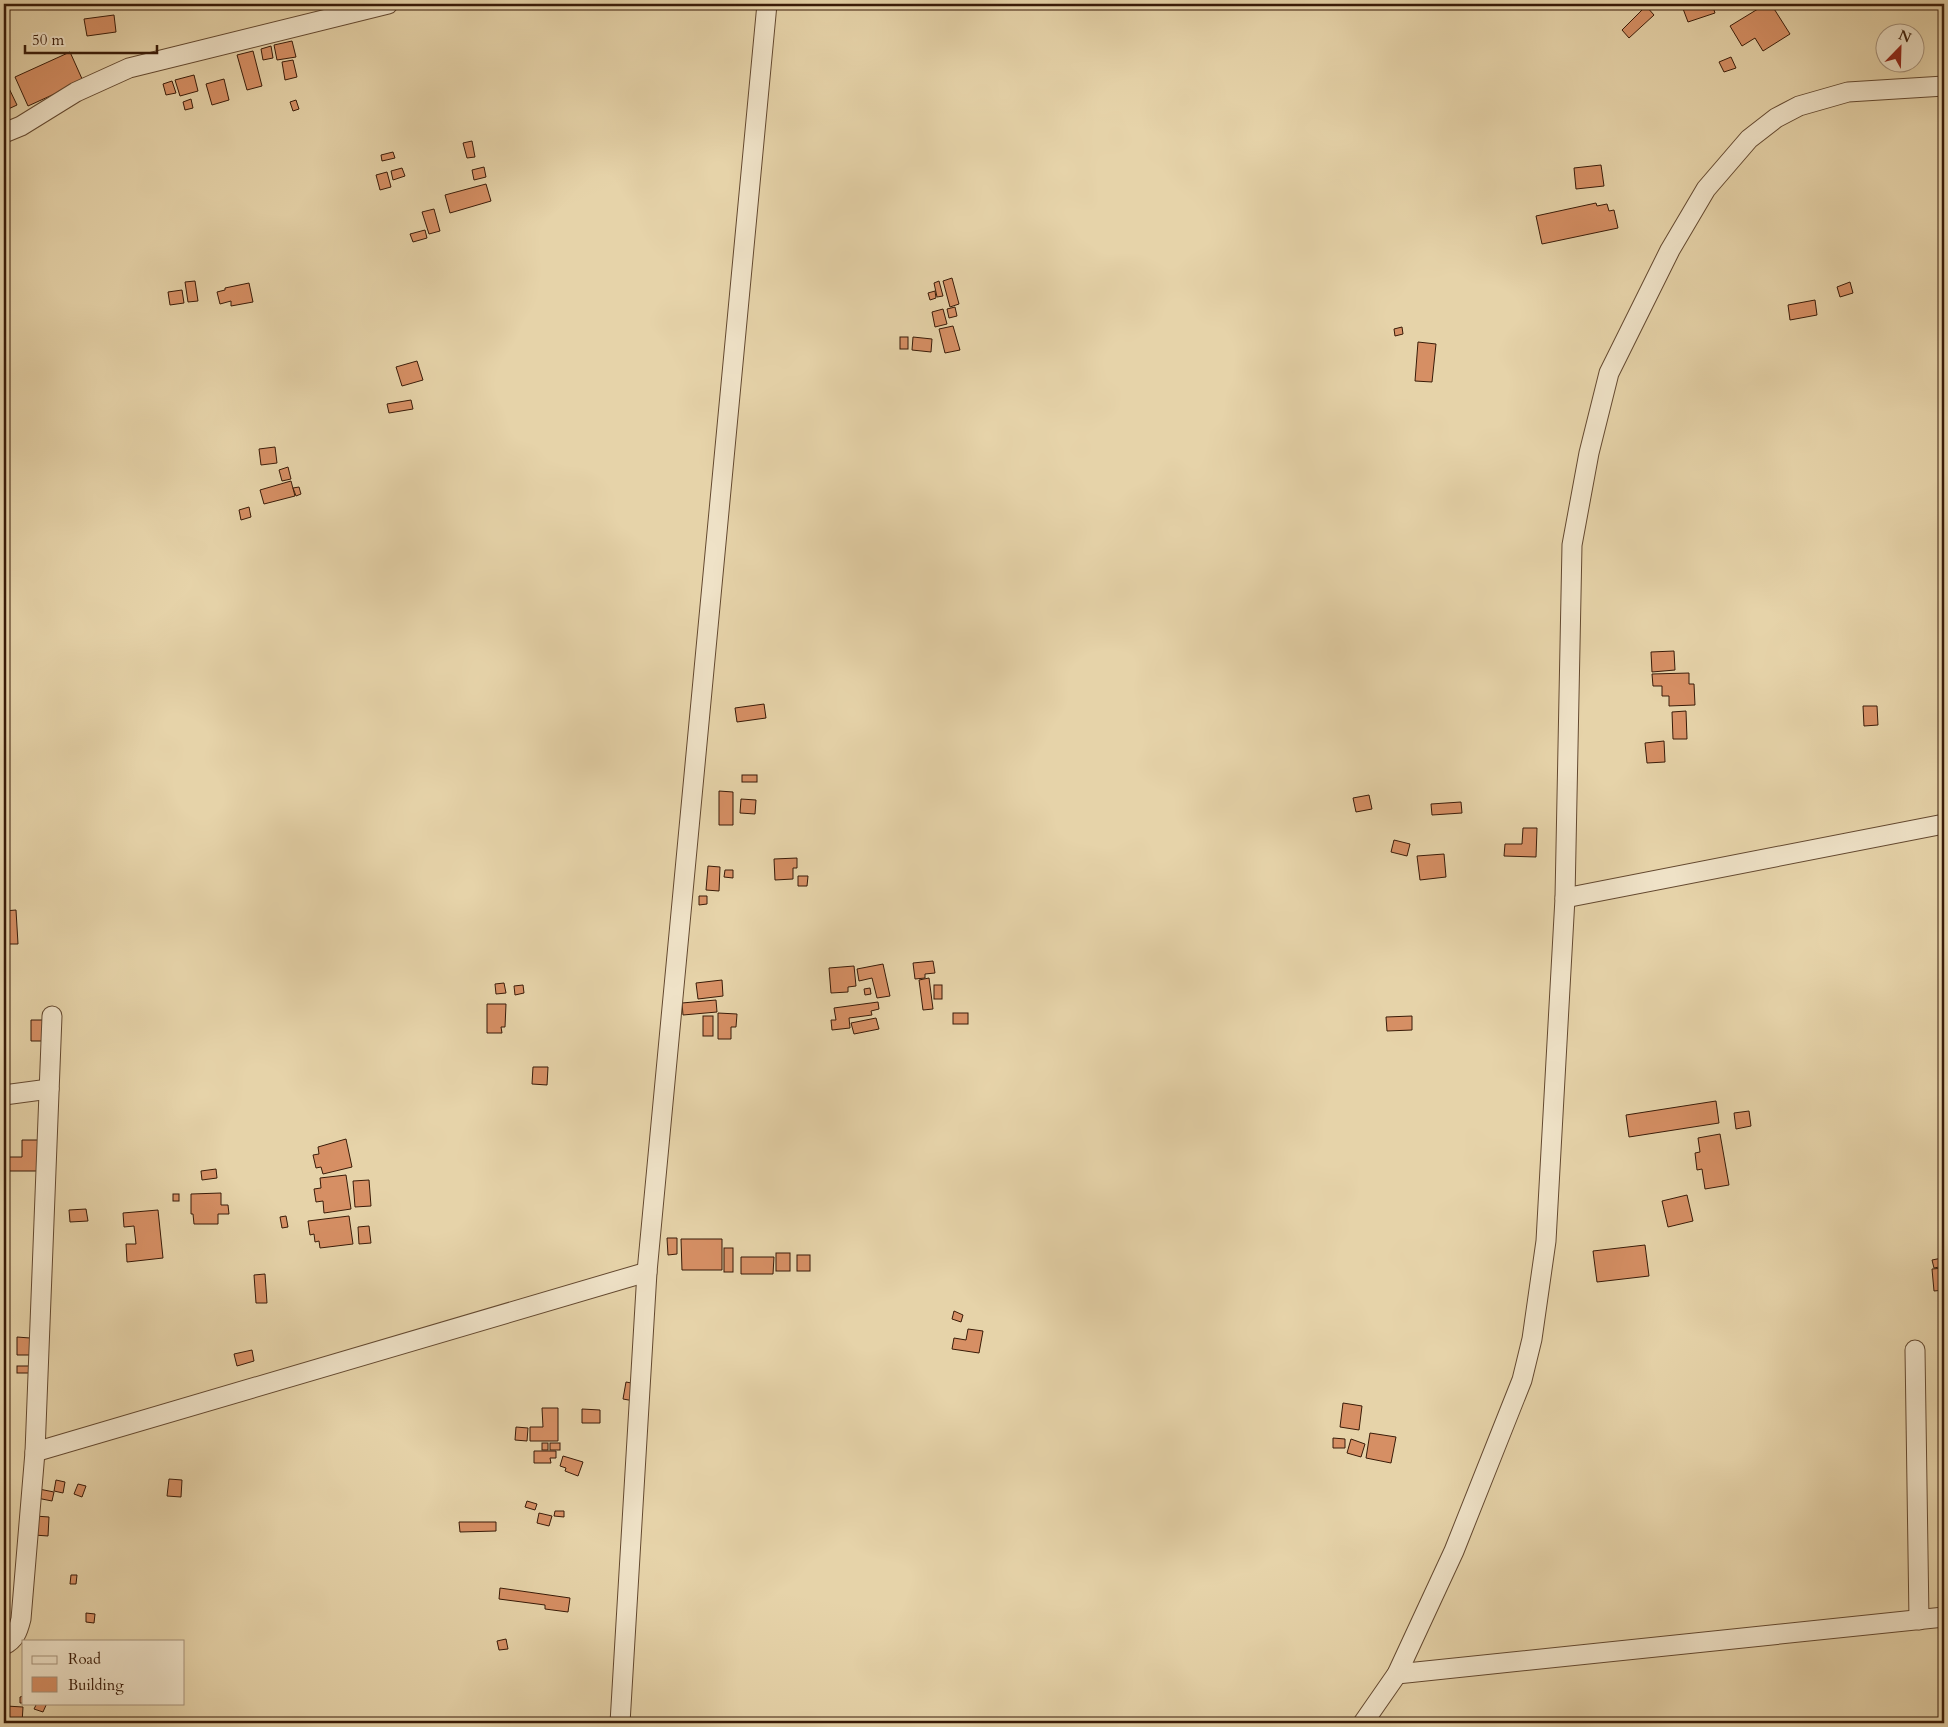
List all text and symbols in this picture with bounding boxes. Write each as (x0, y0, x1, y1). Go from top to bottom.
scale bar (25, 22, 158, 54)
north arrow (1876, 22, 1926, 72)
text: N (1896, 25, 1914, 48)
text: 50 m (32, 30, 64, 50)
legend (22, 1640, 185, 1704)
text: Road (68, 1649, 101, 1669)
text: Building (68, 1675, 124, 1695)

